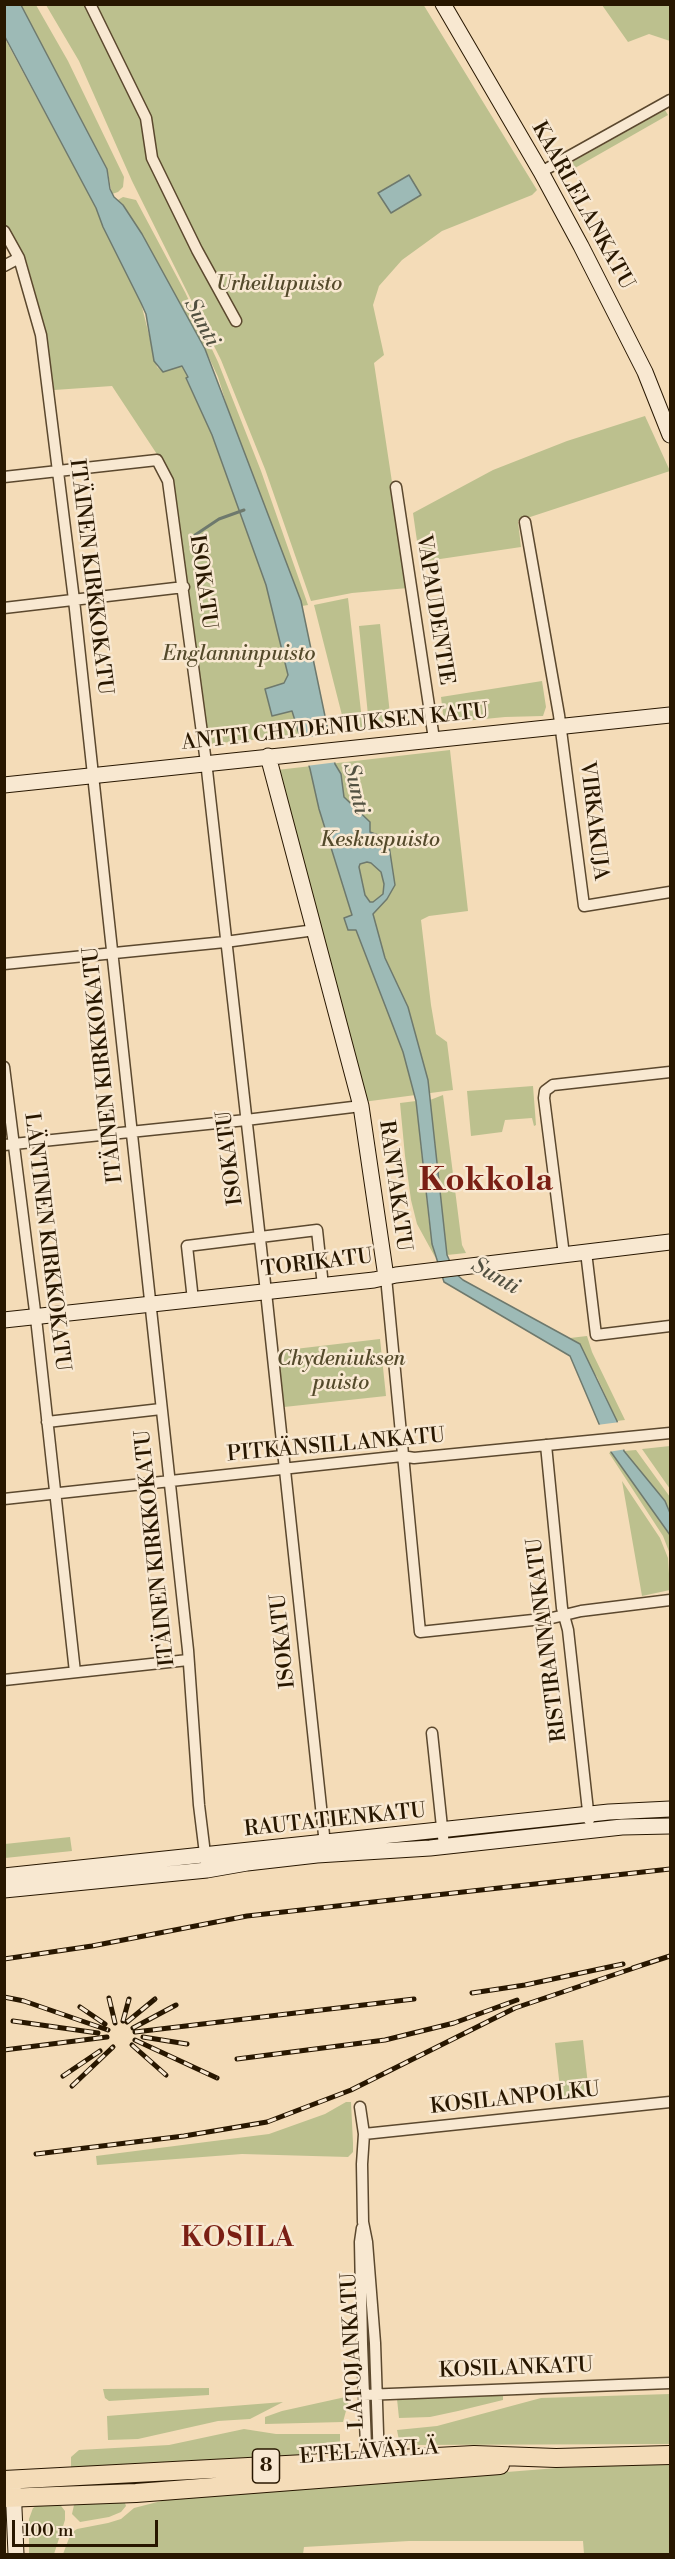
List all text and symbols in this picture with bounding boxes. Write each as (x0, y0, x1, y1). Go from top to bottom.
street label: KAARLELANKATU (525, 118, 639, 294)
park label: Urheilupuisto (216, 272, 342, 298)
water label: Sunti (177, 294, 225, 352)
street label: ITÄINEN KIRKKOKATU (63, 458, 117, 696)
street label: ISOKATU (183, 533, 221, 631)
street label: VAPAUDENTIE (410, 533, 458, 687)
park label: Englanninpuisto (162, 642, 316, 668)
street label: ANTTI CHYDENIUKSEN KATU (180, 699, 490, 757)
street label: VIRKAKUJA (573, 760, 613, 882)
water label: Sunti (336, 761, 374, 817)
park label: Keskuspuisto (320, 828, 440, 854)
street label: ITÄINEN KIRKKOKATU (79, 946, 129, 1184)
street label: ISOKATU (213, 1109, 249, 1207)
street label: LÄNTINEN KIRKKOKATU (18, 1111, 74, 1373)
street label: RANTAKATU (372, 1119, 416, 1253)
district label: Kokkola (419, 1162, 553, 1202)
street label: TORIKATU (260, 1245, 374, 1283)
water label: Sunti (466, 1253, 524, 1301)
park label: Chydeniuksen puisto (277, 1347, 405, 1397)
street label: PITKÄNSILLANKATU (226, 1424, 446, 1468)
street label: ITÄINEN KIRKKOKATU (131, 1429, 181, 1667)
street label: RISTIRANNANKATU (523, 1537, 573, 1743)
street label: ISOKATU (267, 1592, 301, 1690)
street label: RAUTATIENKATU (243, 1799, 427, 1843)
street label: KOSILANPOLKU (429, 2078, 601, 2120)
district label: KOSILA (181, 2224, 295, 2256)
street label: LATOJANKATU (337, 2272, 371, 2430)
street label: KOSILANKATU (438, 2354, 594, 2384)
street label: ETELÄVÄYLÄ (298, 2436, 440, 2470)
road number: 8 (252, 2449, 280, 2483)
scale bar (15, 2508, 160, 2546)
text: 100 m (23, 2519, 74, 2542)

